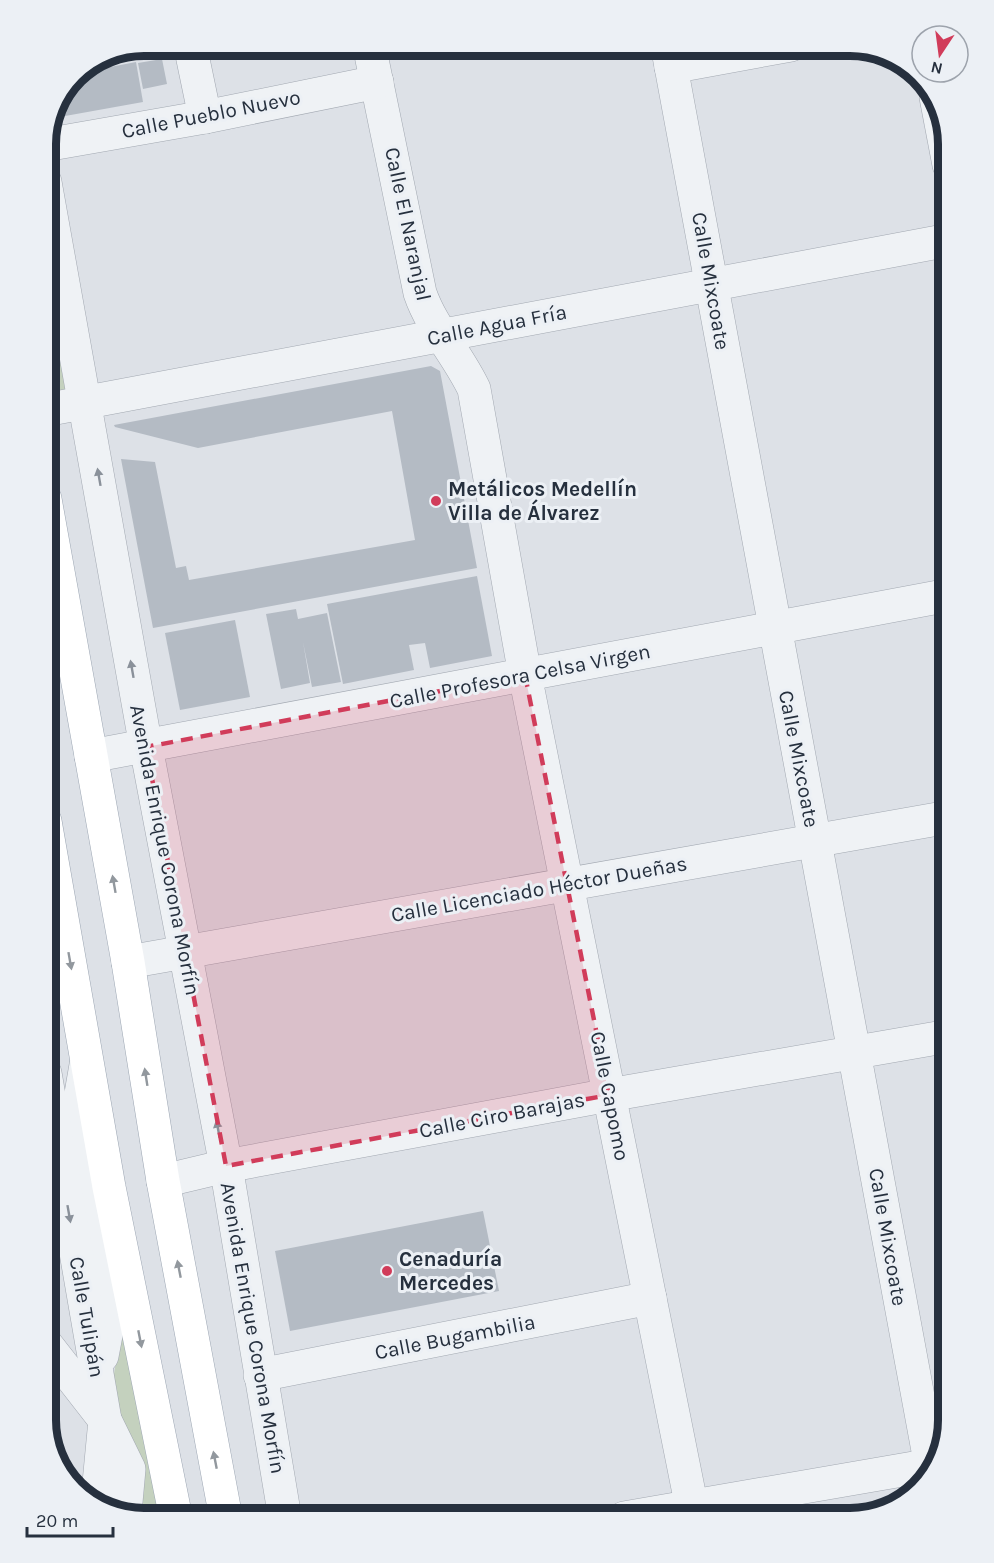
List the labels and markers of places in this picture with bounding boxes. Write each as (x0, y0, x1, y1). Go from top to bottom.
place label: Metálicos Medellín Villa de Álvarez (448, 477, 637, 525)
marker: Metálicos Medellín Villa de Álvarez (429, 494, 443, 508)
place label: Cenaduría Mercedes (399, 1247, 502, 1295)
marker: Cenaduría Mercedes (380, 1264, 394, 1278)

